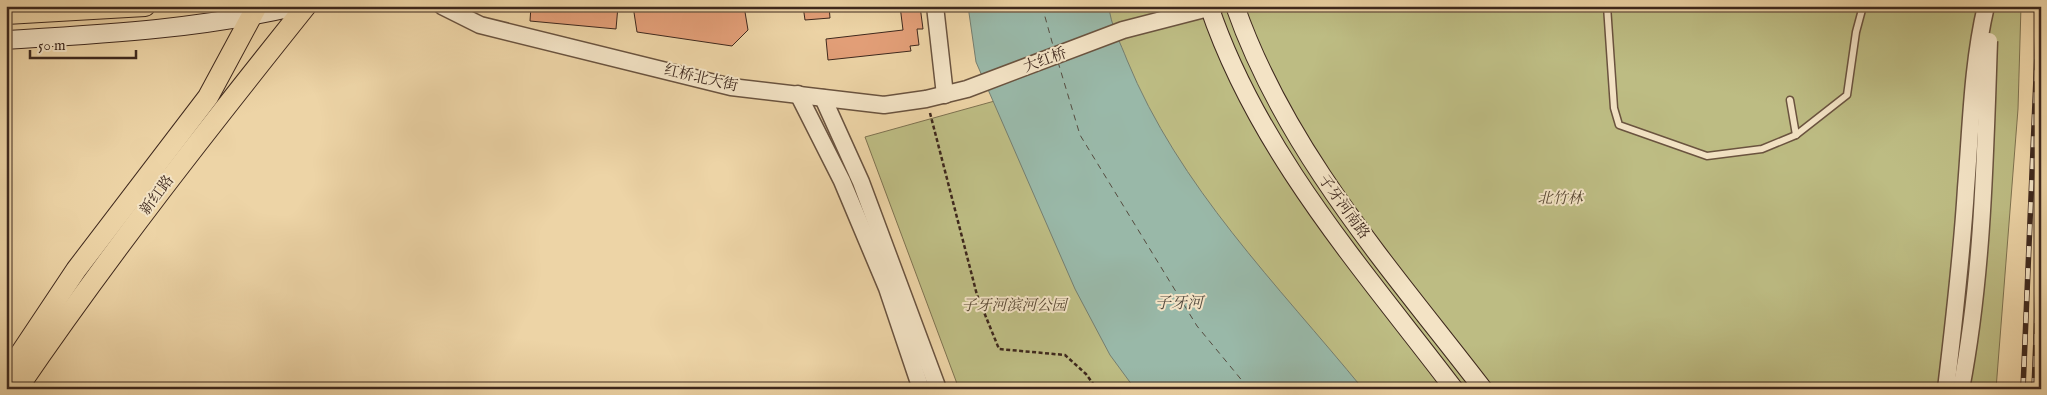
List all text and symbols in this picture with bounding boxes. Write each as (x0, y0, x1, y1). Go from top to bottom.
scale bar (30, 28, 136, 60)
text: 50 m (38, 36, 66, 55)
street label: 大红桥 (1021, 43, 1069, 77)
street label: 红桥北大街 (662, 60, 740, 96)
street label: 新红路 (136, 171, 178, 219)
street label: 子牙河南路 (1314, 171, 1374, 243)
park label: 北竹林 (1537, 189, 1584, 208)
water label: 子牙河 (1155, 294, 1206, 314)
park label: 子牙河滨河公园 (961, 296, 1068, 315)

